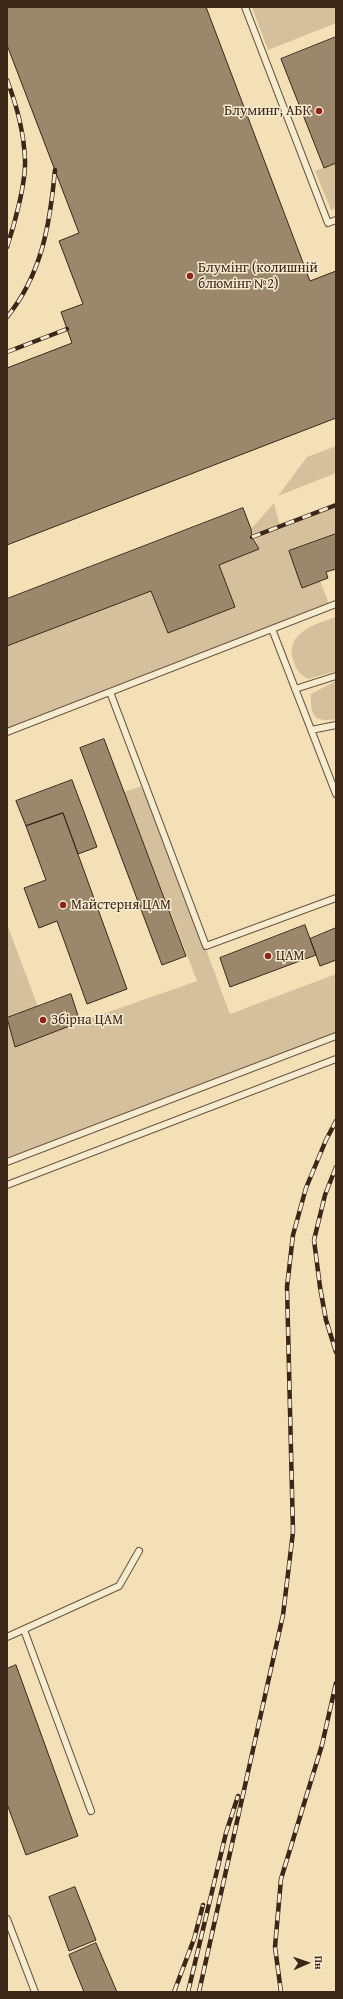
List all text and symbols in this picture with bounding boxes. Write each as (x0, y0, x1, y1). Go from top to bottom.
place label: Блуминг, АБК (224, 103, 311, 119)
marker: Блуминг, АБК (314, 106, 324, 116)
place label: Блумінг (колишній блюмінг №2) (198, 260, 318, 292)
marker: Блумінг (колишній блюмінг №2) (185, 271, 195, 281)
place label: Майстерня ЦАМ (71, 897, 171, 913)
marker: Майстерня ЦАМ (58, 900, 68, 910)
place label: ЦАМ (276, 948, 305, 964)
marker: ЦАМ (263, 951, 273, 961)
place label: Збірна ЦАМ (51, 1012, 123, 1028)
marker: Збірна ЦАМ (38, 1015, 48, 1025)
north arrow (287, 1943, 327, 1983)
text: Пн (311, 1955, 327, 1970)

